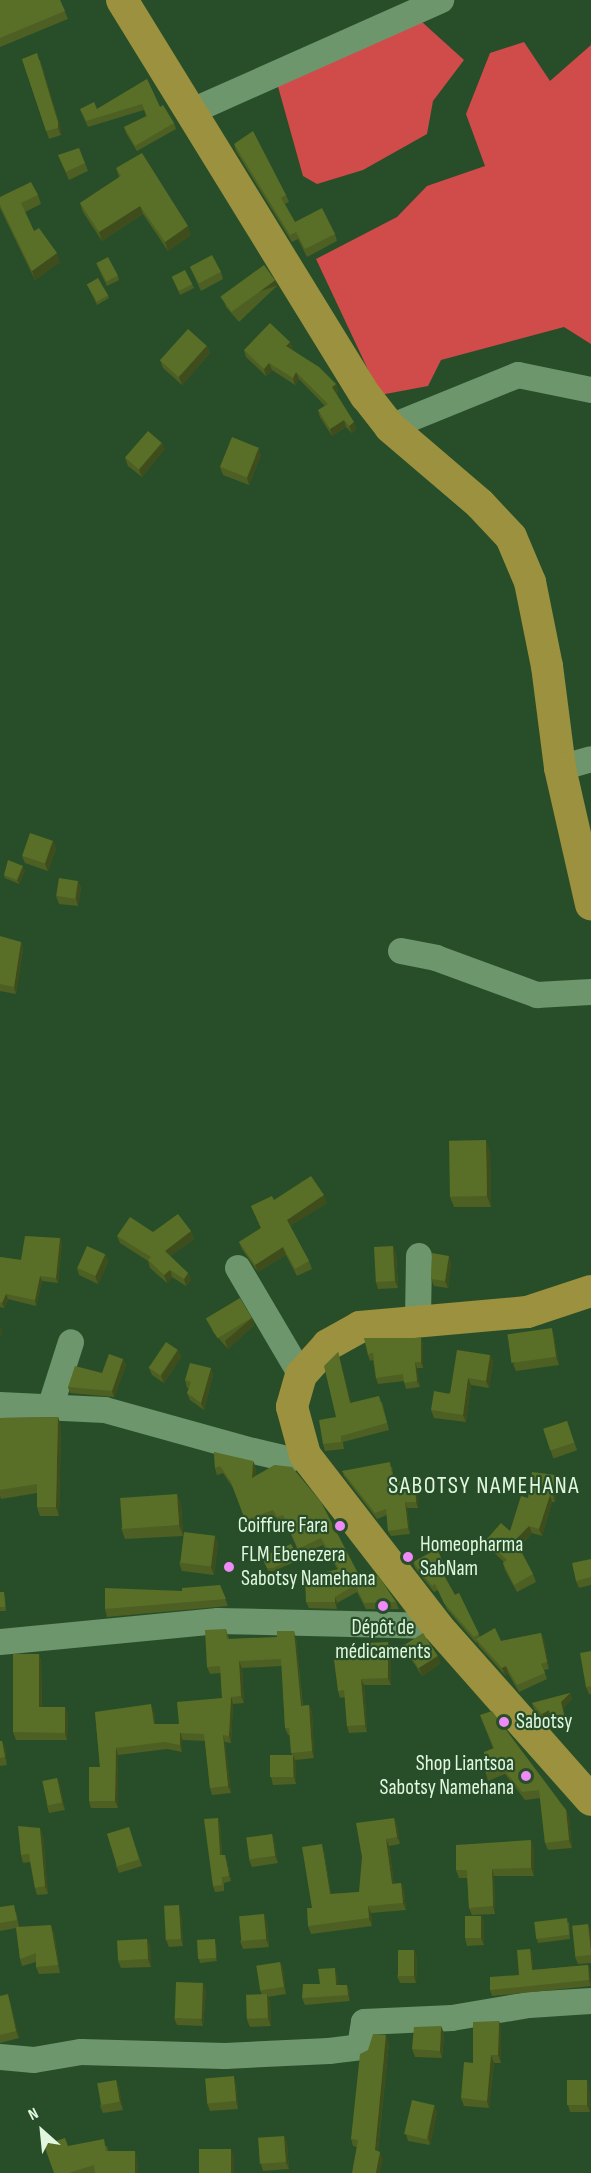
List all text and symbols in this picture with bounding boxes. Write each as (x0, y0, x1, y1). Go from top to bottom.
district label: SABOTSY NAMEHANA (388, 1472, 580, 1500)
place label: Coiffure Fara (238, 1513, 328, 1539)
marker: Coiffure Fara (333, 1519, 347, 1533)
place label: Homeopharma SabNam (420, 1532, 523, 1582)
place label: FLM Ebenezera Sabotsy Namehana (241, 1542, 376, 1592)
marker: Homeopharma SabNam (401, 1550, 415, 1564)
marker: FLM Ebenezera Sabotsy Namehana (222, 1560, 236, 1574)
marker: Dépôt de médicaments (376, 1599, 390, 1613)
place label: Dépôt de médicaments (335, 1615, 431, 1665)
place label: Sabotsy (516, 1709, 572, 1735)
marker: Sabotsy (497, 1715, 511, 1729)
place label: Shop Liantsoa Sabotsy Namehana (379, 1751, 514, 1801)
marker: Shop Liantsoa Sabotsy Namehana (519, 1769, 533, 1783)
north arrow (12, 2101, 72, 2161)
text: N (25, 2104, 42, 2125)

